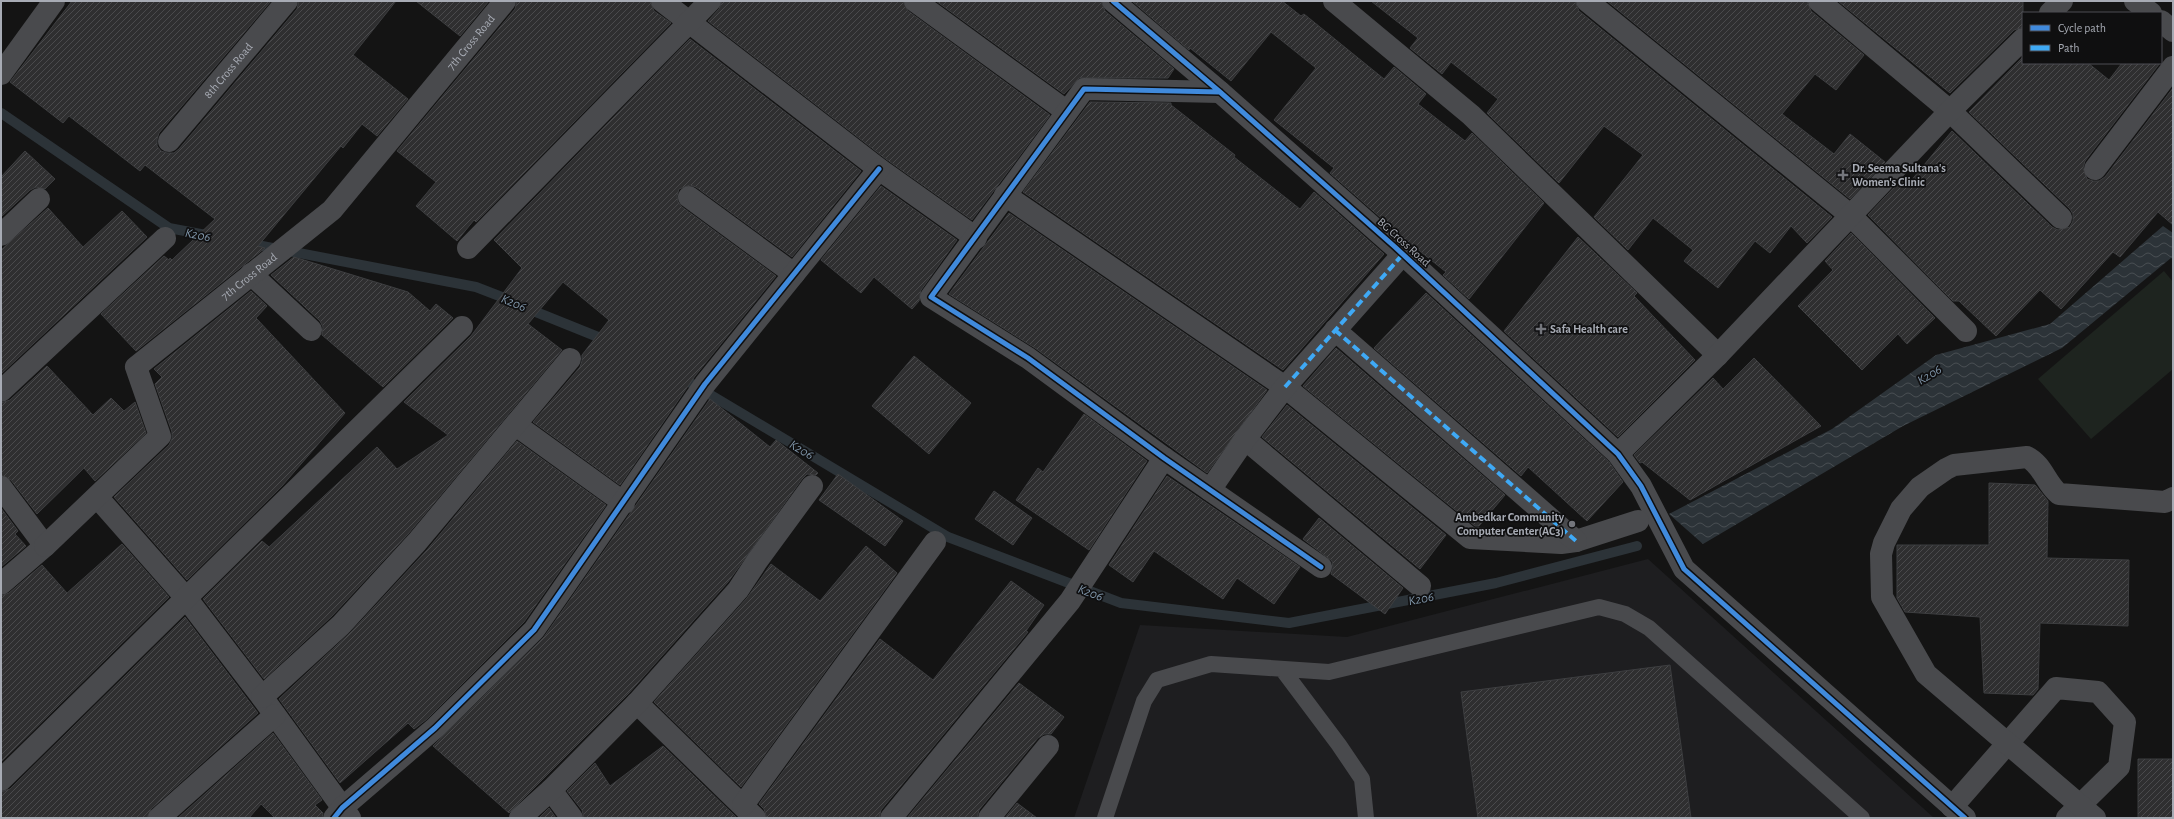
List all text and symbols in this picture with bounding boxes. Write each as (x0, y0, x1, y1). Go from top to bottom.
street label: 7th Cross Road (445, 12, 497, 72)
legend (2022, 12, 2162, 64)
text: Cycle path (2058, 22, 2106, 35)
street label: 8th Cross Road (202, 41, 255, 101)
text: Path (2058, 42, 2080, 54)
place label: Dr. Seema Sultana's Women's Clinic (1852, 162, 1946, 188)
marker: Dr. Seema Sultana's Women's Clinic (1837, 169, 1849, 181)
street label: BG Cross Road (1375, 215, 1433, 269)
water label: K206 (184, 227, 212, 244)
street label: 7th Cross Road (219, 251, 279, 302)
water label: K206 (499, 293, 528, 314)
marker: Safa Health care (1535, 323, 1547, 335)
place label: Safa Health care (1550, 323, 1628, 335)
water label: K206 (1915, 363, 1944, 387)
water label: K206 (787, 438, 816, 462)
place label: Ambedkar Community Computer Center(AC3) (1455, 511, 1565, 538)
marker: Ambedkar Community Computer Center(AC3) (1567, 519, 1577, 529)
water label: K206 (1076, 583, 1105, 604)
water label: K206 (1407, 591, 1435, 608)

